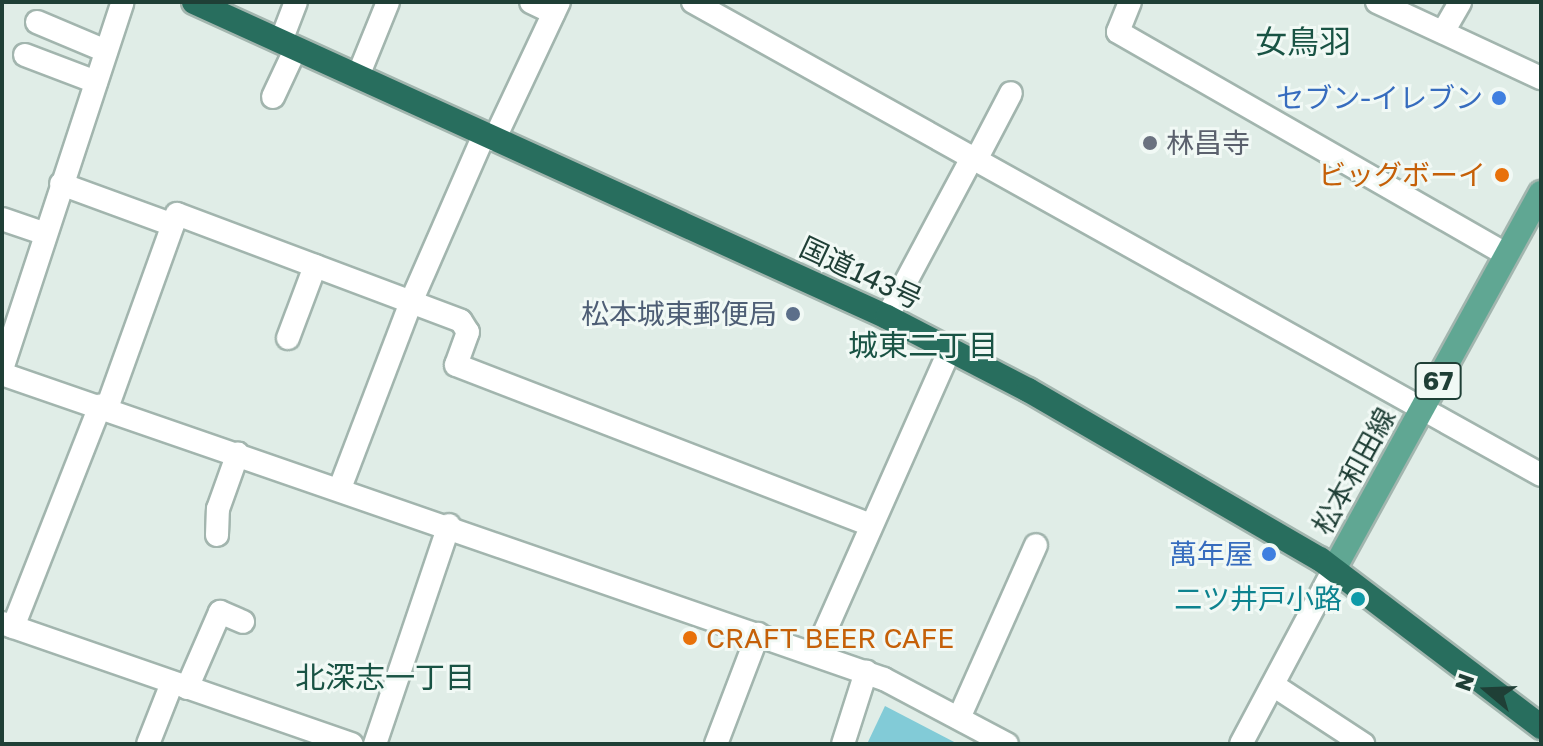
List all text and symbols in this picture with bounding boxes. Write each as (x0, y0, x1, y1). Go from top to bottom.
district label: 女鳥羽 (1255, 22, 1351, 60)
place label: セブン-イレブン (1276, 81, 1483, 115)
marker: セブン-イレブン (1490, 89, 1508, 107)
place label: 林昌寺 (1166, 126, 1250, 160)
marker: 林昌寺 (1141, 134, 1159, 152)
place label: ビッグボーイ (1318, 158, 1486, 192)
marker: ビッグボーイ (1493, 166, 1511, 184)
street label: 国道143号 (795, 230, 927, 316)
place label: 松本城東郵便局 (581, 297, 777, 331)
marker: 松本城東郵便局 (784, 305, 802, 323)
district label: 城東二丁目 (848, 327, 998, 363)
road number: 67 (1414, 359, 1462, 403)
street label: 松本和田線 (1305, 402, 1403, 540)
place label: 萬年屋 (1169, 537, 1253, 571)
marker: 萬年屋 (1260, 545, 1278, 563)
place label: 二ツ井戸小路 (1174, 582, 1342, 616)
marker: 二ツ井戸小路 (1349, 590, 1367, 608)
place label: CRAFT BEER CAFE (706, 621, 954, 655)
marker: CRAFT BEER CAFE (681, 629, 699, 647)
north arrow (1447, 650, 1527, 730)
district label: 北深志一丁目 (295, 659, 475, 695)
text: N (1448, 670, 1479, 694)

